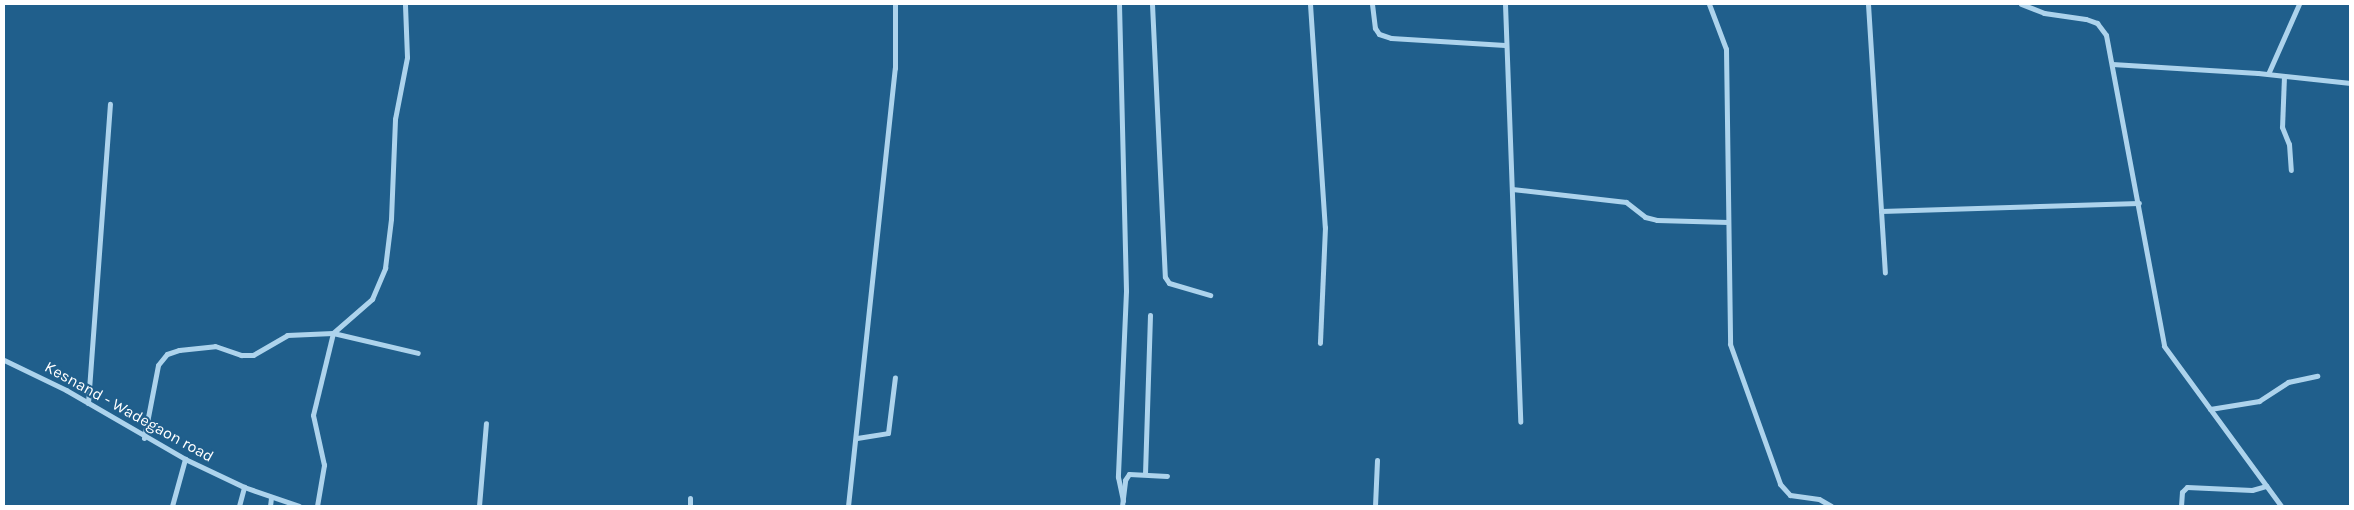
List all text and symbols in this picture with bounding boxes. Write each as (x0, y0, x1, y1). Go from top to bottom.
street label: Kesnand - Wadegaon road (41, 357, 217, 467)

